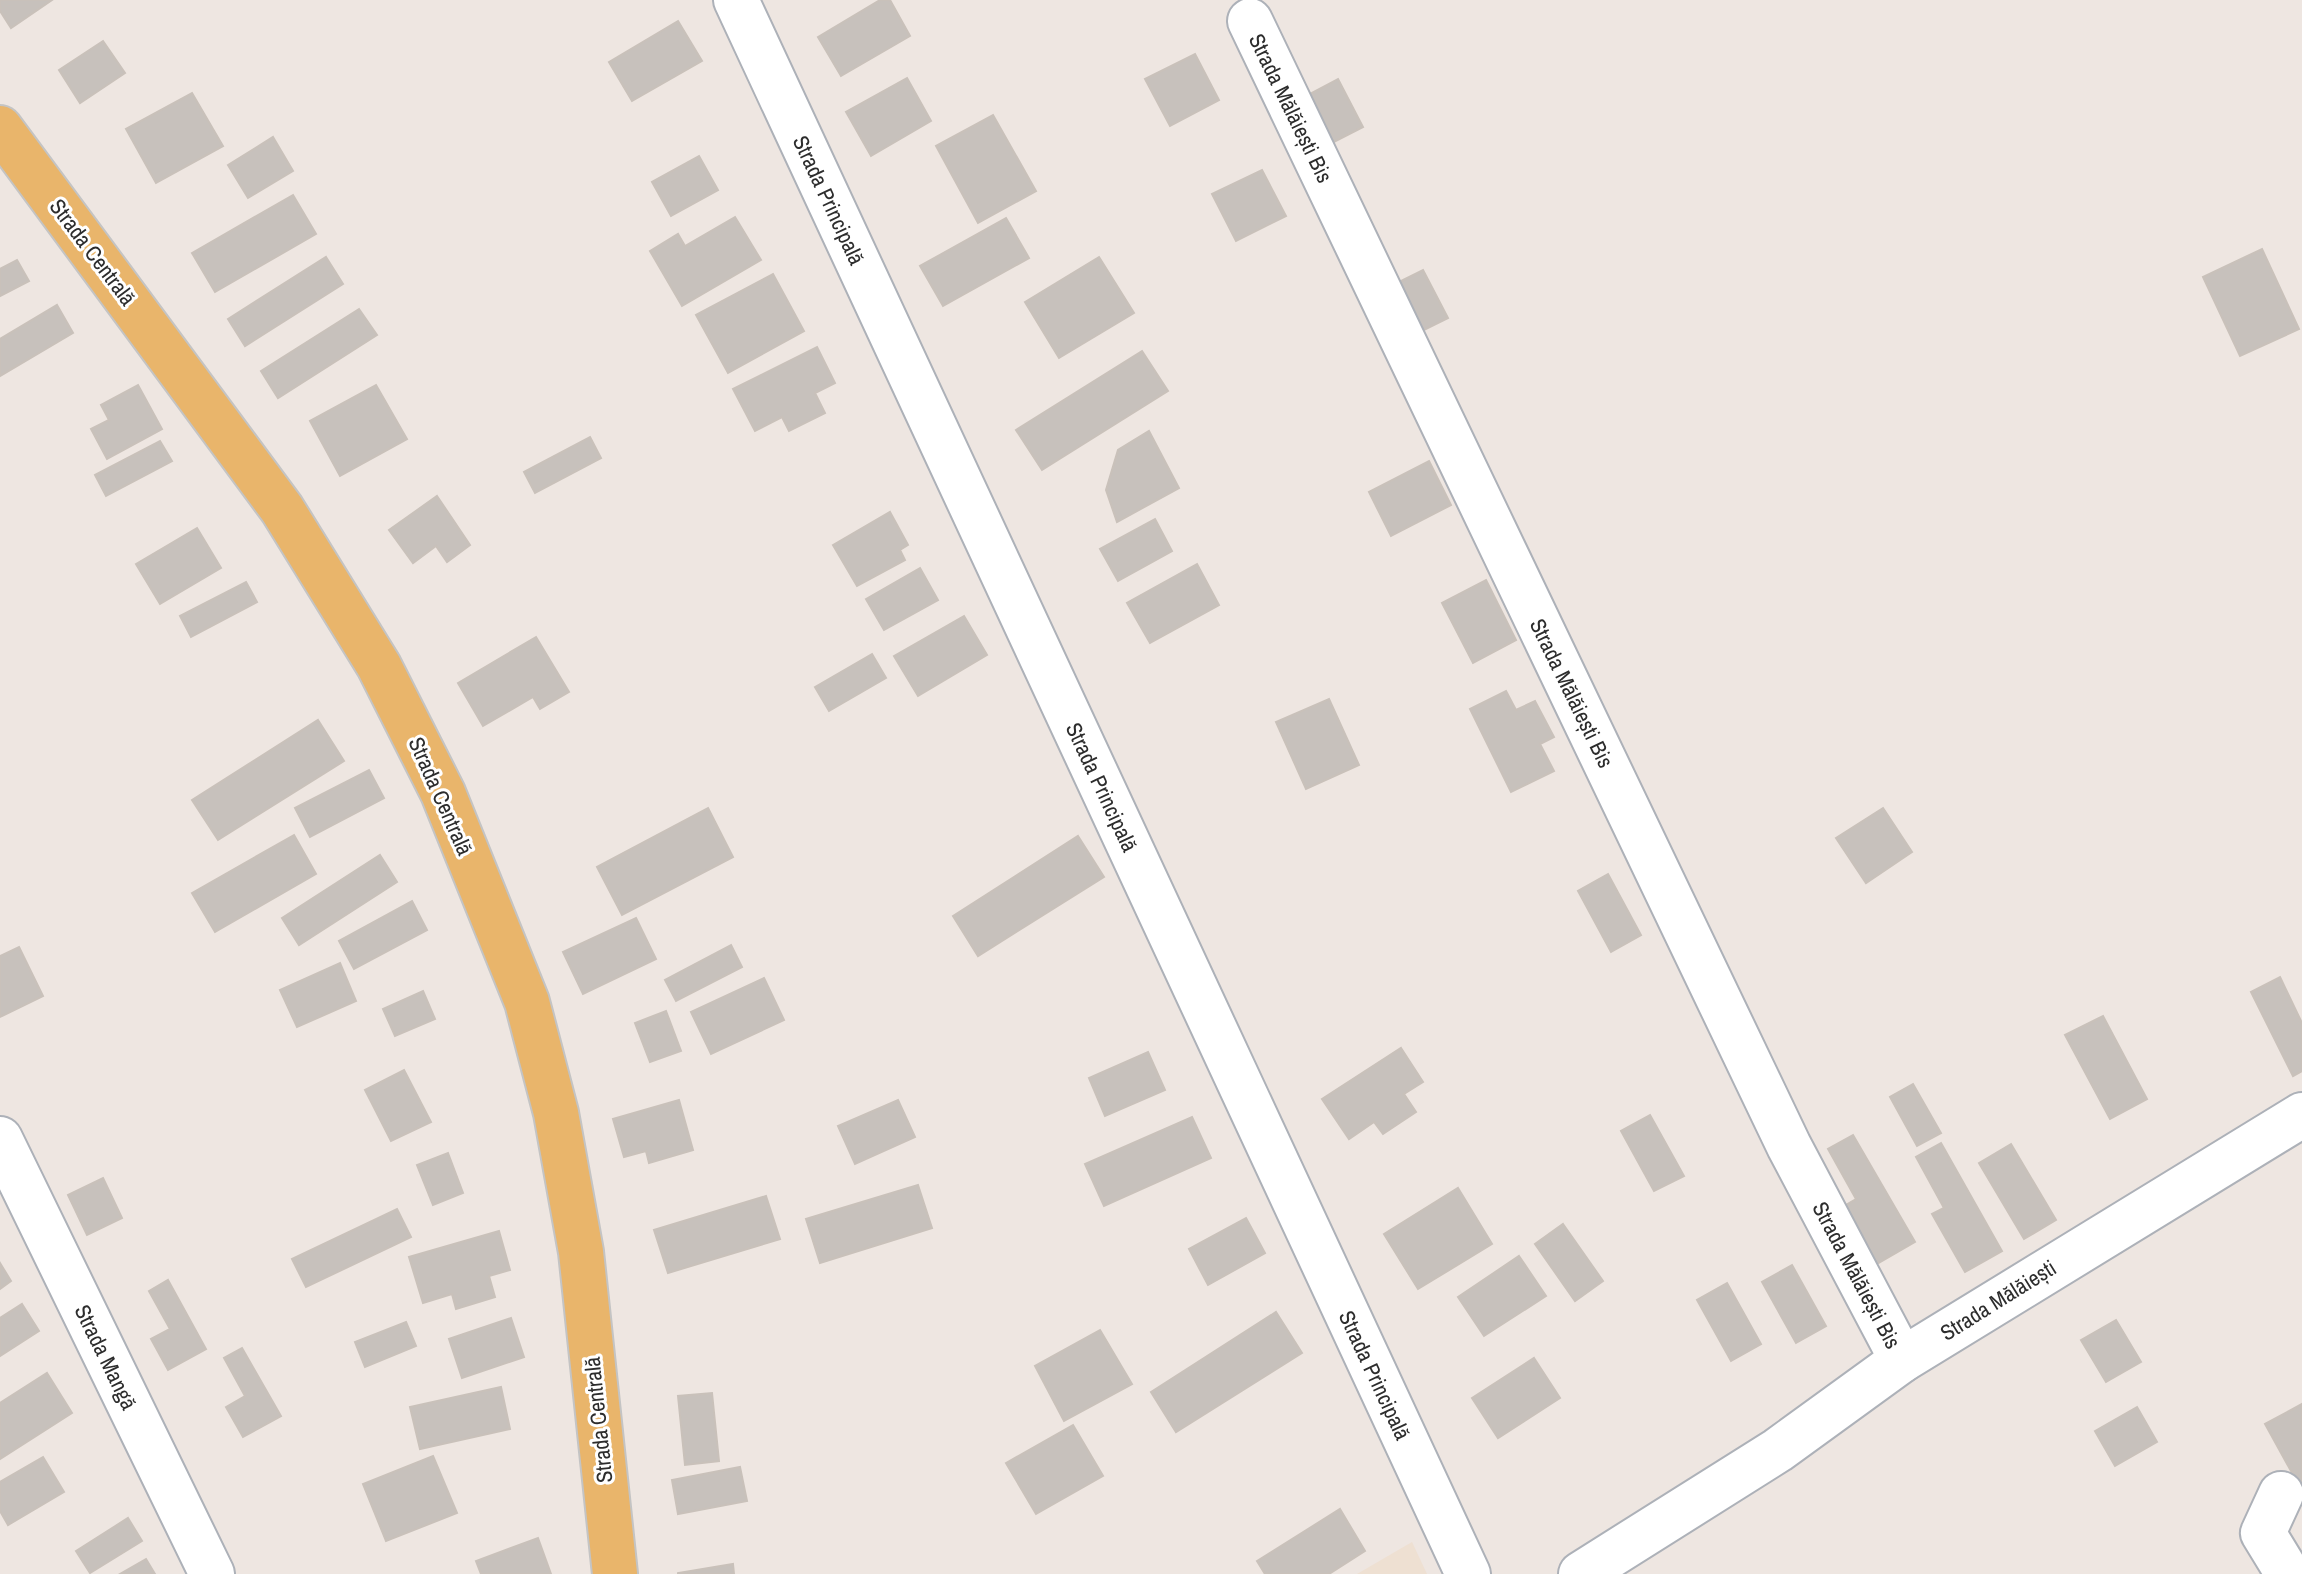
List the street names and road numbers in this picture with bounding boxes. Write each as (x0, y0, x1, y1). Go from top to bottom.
street label: Strada Mălăiești Bis (1242, 28, 1340, 188)
street label: Strada Principală (786, 130, 872, 270)
street label: Strada Centrală (43, 193, 143, 311)
street label: Strada Mălăiești Bis (1523, 613, 1621, 773)
street label: Strada Principală (1059, 717, 1145, 857)
street label: Strada Centrală (402, 732, 480, 860)
street label: Strada Mălăiești Bis (1806, 1196, 1908, 1354)
street label: Strada Mălăiești (1934, 1252, 2062, 1348)
street label: Strada Mangă (68, 1299, 144, 1415)
street label: Strada Principală (1332, 1305, 1418, 1445)
street label: Strada Centrală (576, 1356, 620, 1484)

